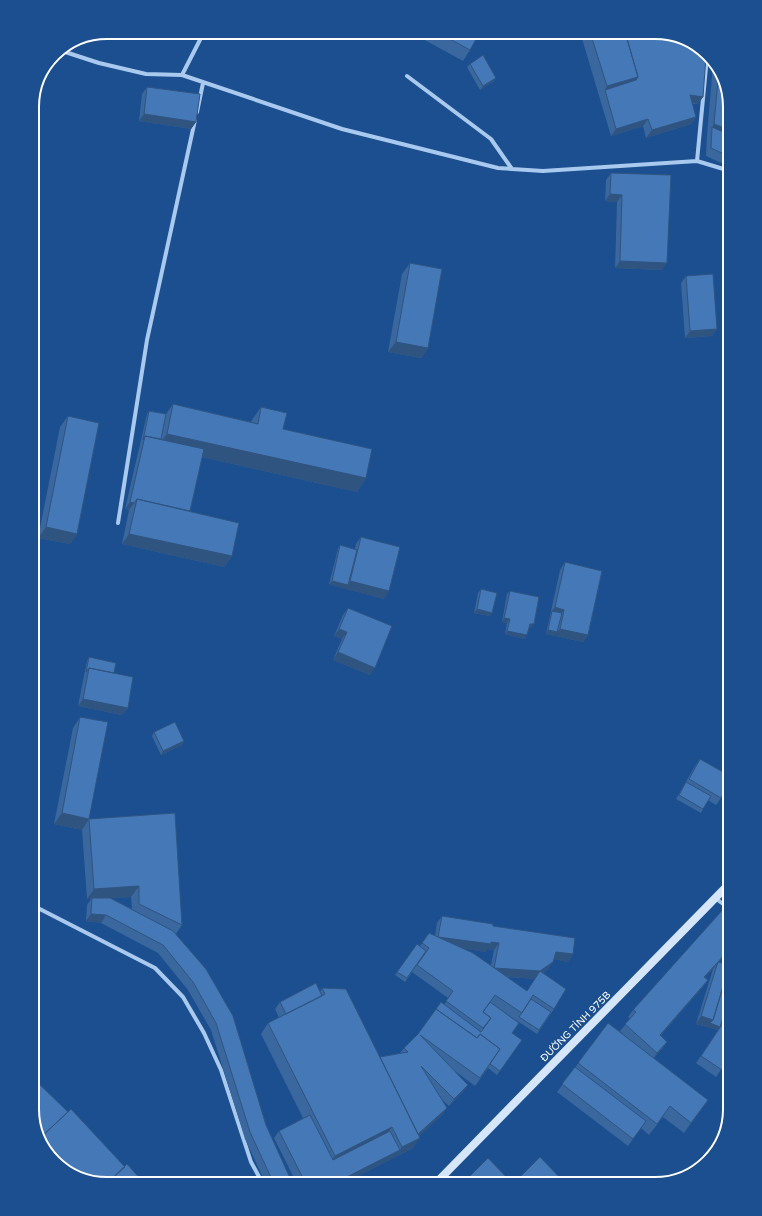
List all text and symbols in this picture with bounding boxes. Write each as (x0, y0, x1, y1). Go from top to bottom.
street label: ĐƯỜNG TỈNH 975B (538, 989, 613, 1064)

